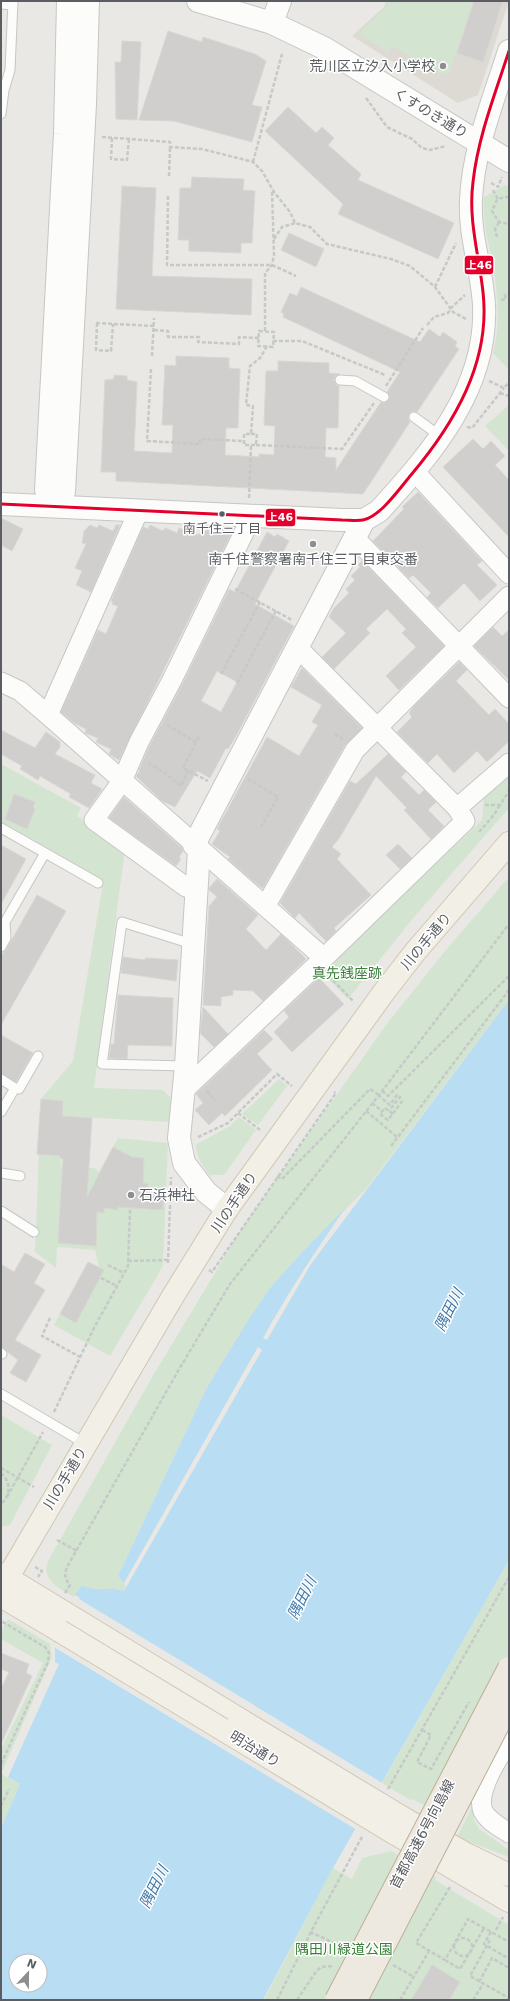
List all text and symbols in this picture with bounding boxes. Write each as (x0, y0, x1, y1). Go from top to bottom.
place label: 荒川区立汐入小学校 (309, 58, 435, 74)
marker: 荒川区立汐入小学校 (438, 61, 448, 71)
street label: くすのき通り (391, 85, 471, 141)
line badge: 上46 (464, 255, 494, 275)
text: 上46 (466, 259, 492, 272)
line badge: 上46 (265, 508, 296, 527)
marker: 南千住三丁目 (217, 509, 227, 519)
text: 上46 (267, 511, 293, 524)
place label: 南千住三丁目 (183, 521, 261, 536)
marker: 南千住警察署南千住三丁目東交番 (308, 539, 318, 549)
place label: 南千住警察署南千住三丁目東交番 (208, 551, 418, 567)
street label: 川の手通り (397, 909, 455, 973)
park label: 真先銭座跡 (312, 965, 382, 981)
street label: 川の手通り (208, 1169, 260, 1235)
place label: 石浜神社 (139, 1187, 195, 1203)
marker: 石浜神社 (126, 1190, 136, 1200)
water label: 隅田川 (431, 1284, 468, 1334)
street label: 川の手通り (40, 1444, 90, 1512)
water label: 隅田川 (284, 1572, 321, 1622)
street label: 明治通り (227, 1728, 283, 1770)
street label: 首都高速6号向島線 (387, 1777, 457, 1891)
water label: 隅田川 (136, 1861, 173, 1911)
park label: 隅田川緑道公園 (295, 1941, 393, 1957)
north arrow (8, 1953, 48, 1993)
text: N (25, 1956, 38, 1972)

